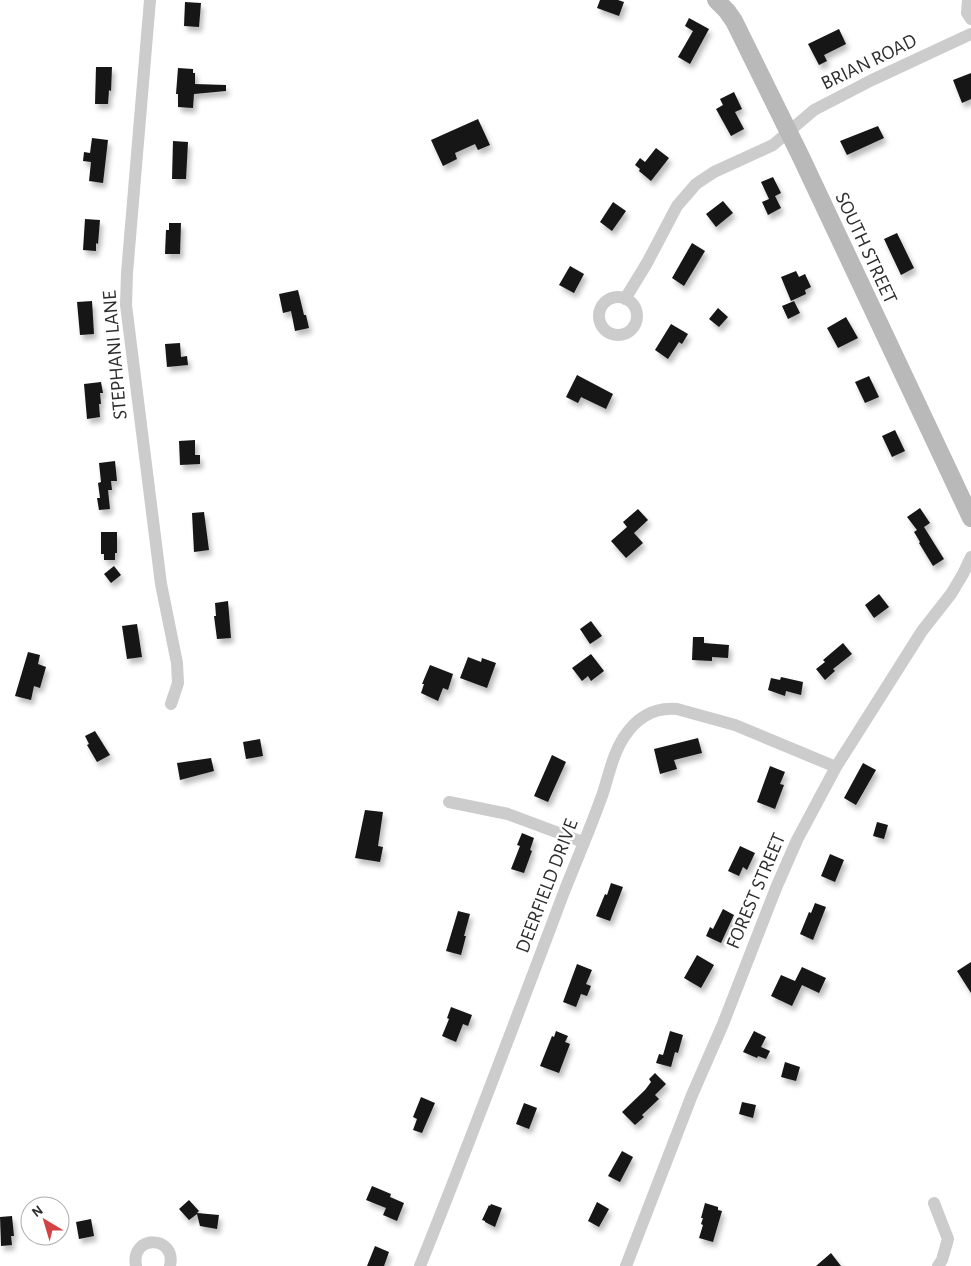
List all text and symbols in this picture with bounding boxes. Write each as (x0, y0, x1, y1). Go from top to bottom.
street label: BRIAN ROAD (818, 30, 920, 94)
street label: SOUTH STREET (831, 189, 901, 307)
street label: STEPHANI LANE (99, 289, 131, 420)
street label: DEERFIELD DRIVE (512, 816, 582, 956)
street label: FOREST STREET (723, 830, 789, 952)
north arrow (20, 1196, 70, 1246)
text: N (29, 1203, 46, 1220)

